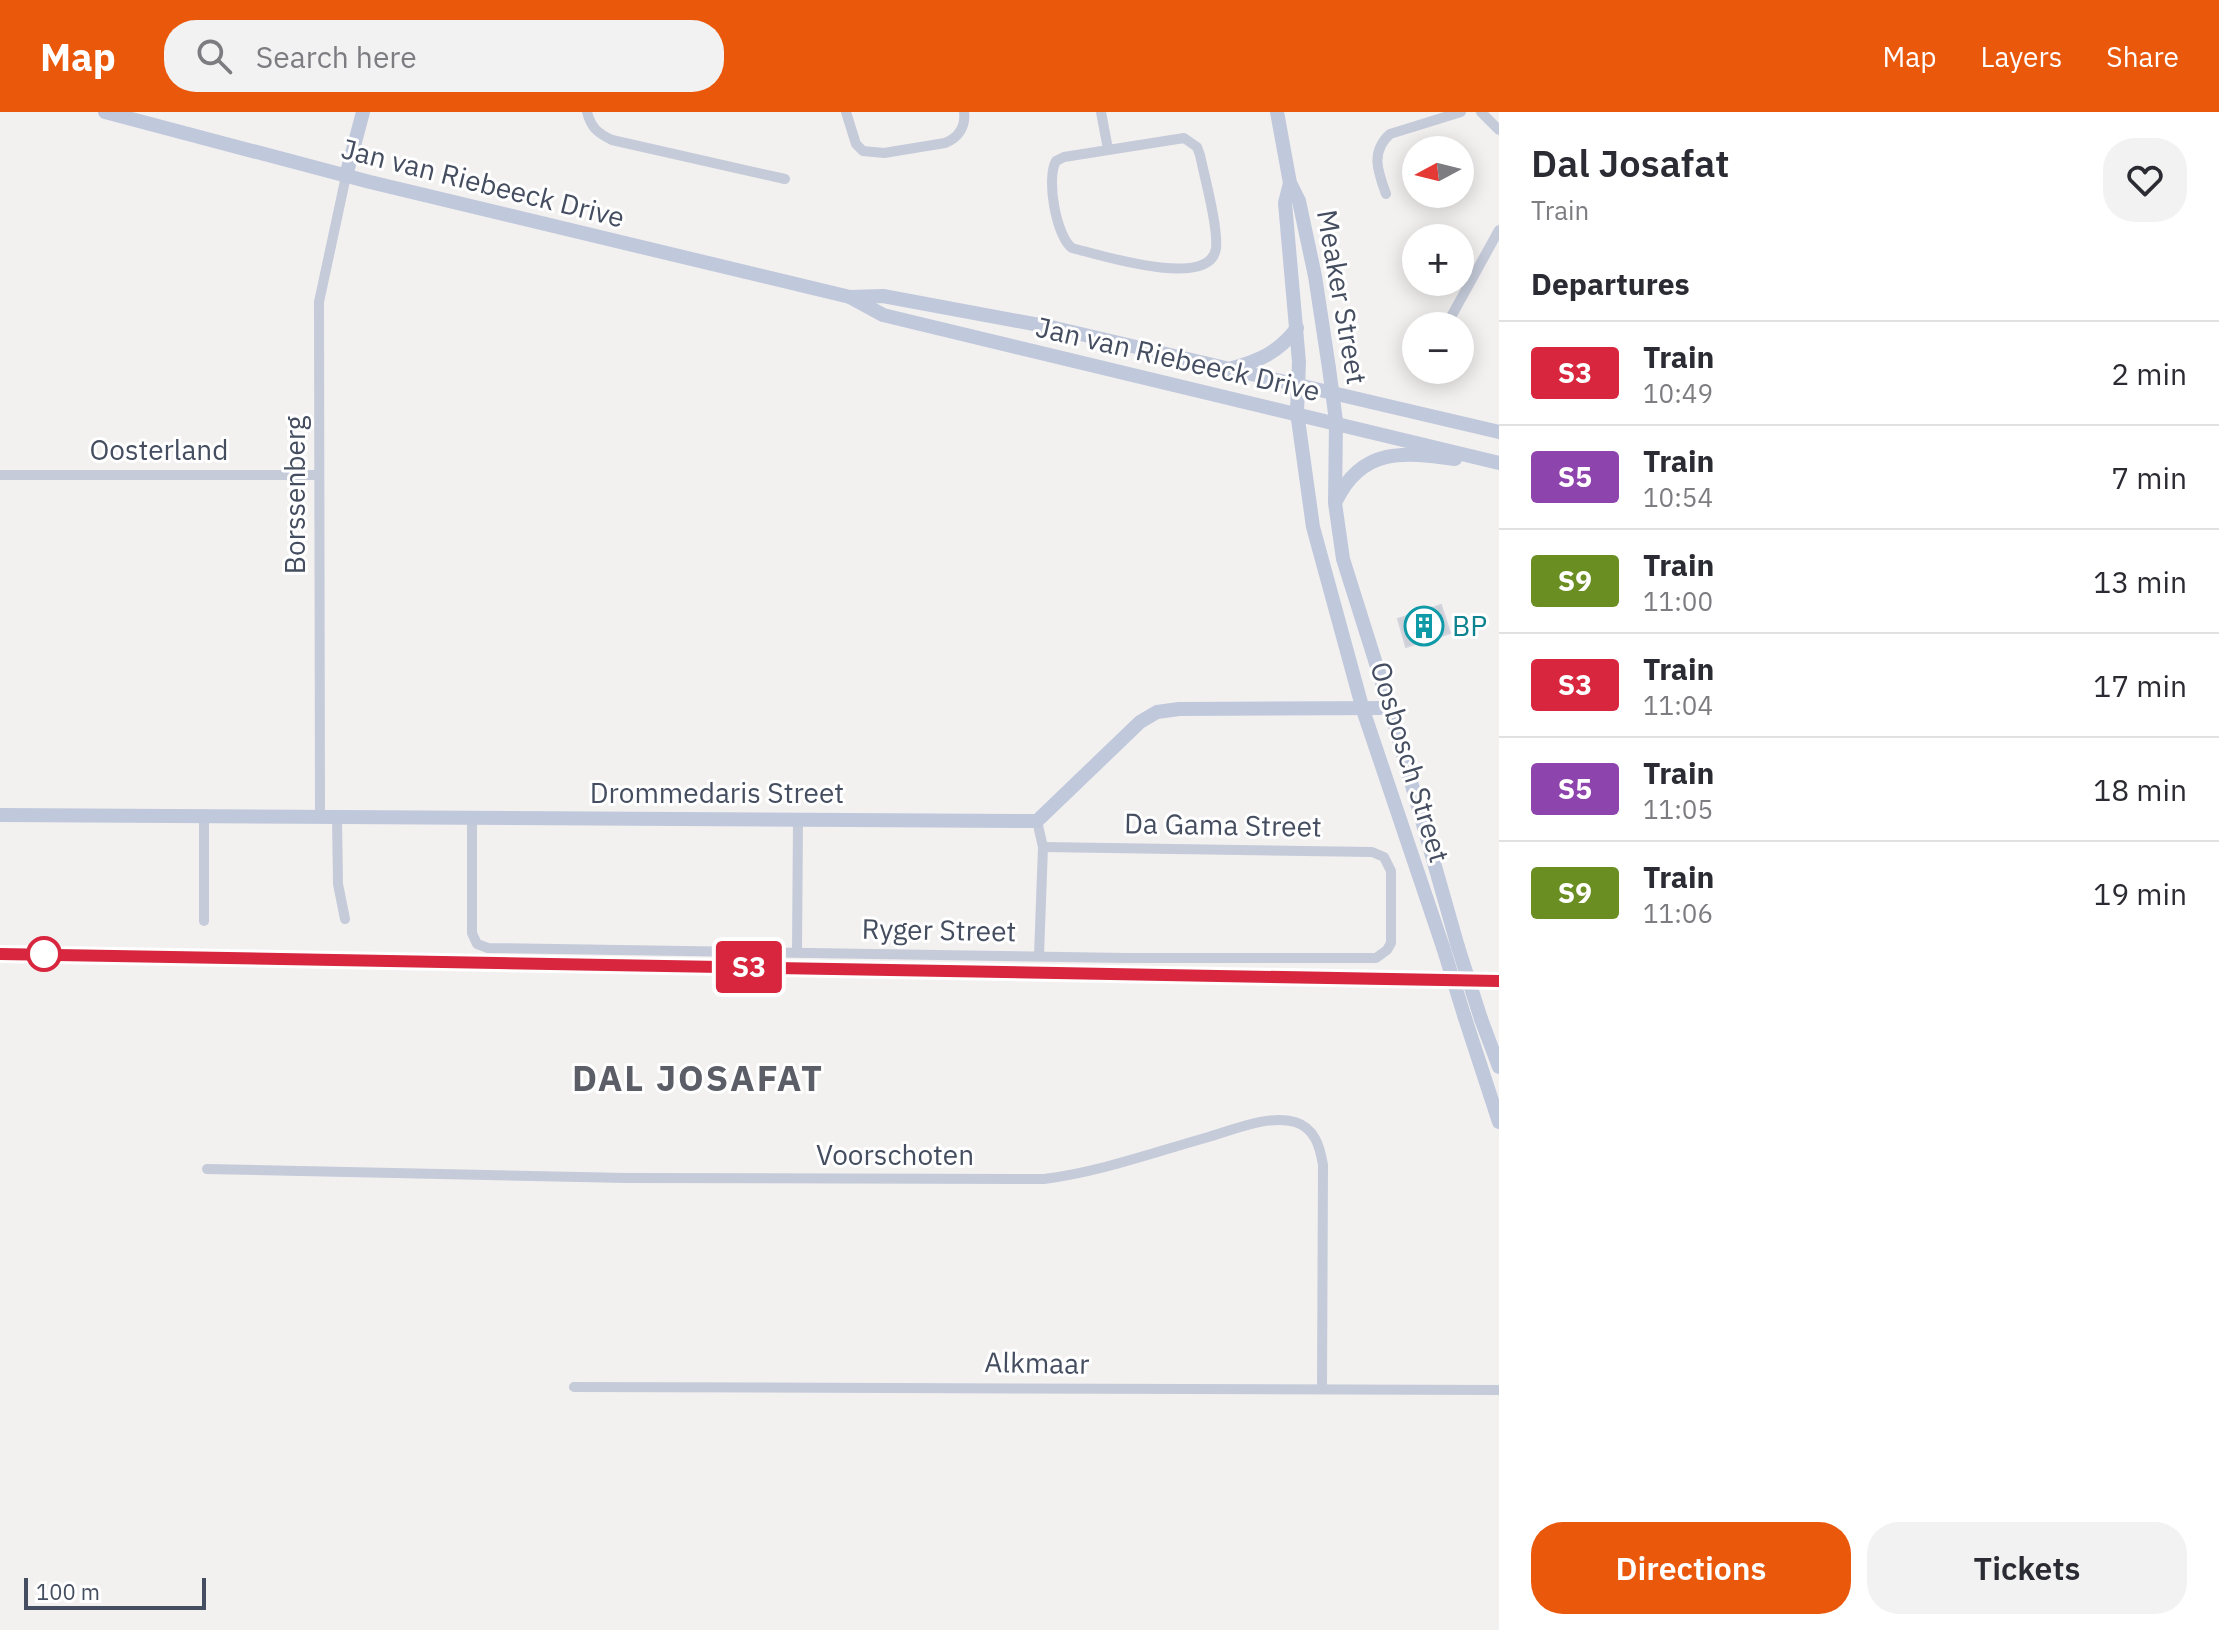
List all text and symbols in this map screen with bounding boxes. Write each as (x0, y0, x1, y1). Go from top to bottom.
search box (164, 20, 724, 92)
text: Map (40, 32, 116, 81)
icon: search (192, 34, 236, 78)
text: Search here (256, 37, 417, 76)
text: Map (1882, 38, 1936, 75)
text: Layers (1980, 38, 2062, 75)
text: Share (2106, 38, 2179, 75)
street label: Jan van Riebeeck Drive (338, 129, 629, 236)
north arrow (1402, 136, 1474, 208)
map controls (1402, 136, 1474, 384)
text: Dal Josafat (1531, 138, 1729, 187)
button: heart (2103, 138, 2187, 222)
text: Train (1531, 193, 1589, 227)
street label: Meaker Street (1309, 207, 1376, 387)
button: + (1402, 224, 1474, 296)
text: Departures (1531, 264, 1690, 303)
street label: Jan van Riebeeck Drive (1032, 308, 1324, 409)
button: − (1402, 312, 1474, 384)
text: Train (1643, 337, 1714, 376)
text: S3 (1558, 354, 1592, 391)
text: 2 min (2111, 354, 2187, 393)
text: 10:49 (1643, 376, 1713, 410)
street label: Borssenberg (276, 415, 313, 574)
street label: Oosterland (89, 431, 229, 468)
text: Train (1643, 441, 1714, 480)
text: S5 (1558, 458, 1592, 495)
text: 7 min (2111, 458, 2187, 497)
text: 10:54 (1643, 480, 1713, 514)
text: Train (1643, 545, 1714, 584)
text: S9 (1558, 562, 1592, 599)
text: 13 min (2093, 562, 2187, 601)
text: 11:00 (1643, 584, 1713, 618)
building icon: BP (1403, 605, 1445, 647)
place label: BP (1452, 607, 1487, 644)
text: Train (1643, 649, 1714, 688)
street label: Oosbosch Street (1362, 657, 1459, 867)
text: S3 (1558, 666, 1592, 703)
text: 17 min (2093, 666, 2187, 705)
text: 11:04 (1643, 688, 1713, 722)
text: Train (1643, 753, 1714, 792)
text: S5 (1558, 770, 1592, 807)
text: 18 min (2093, 770, 2187, 809)
street label: Drommedaris Street (590, 774, 844, 811)
text: 11:05 (1643, 792, 1713, 826)
street label: Da Gama Street (1124, 804, 1322, 845)
text: Train (1643, 857, 1714, 896)
text: S9 (1558, 874, 1592, 911)
text: 19 min (2093, 874, 2187, 913)
text: 11:06 (1643, 896, 1713, 930)
street label: Ryger Street (861, 910, 1017, 949)
unlabelled marker (27, 937, 61, 971)
line badge: S3 (713, 941, 785, 993)
text: S3 (732, 948, 766, 985)
district label: DAL JOSAFAT (572, 1054, 824, 1101)
street label: Voorschoten (816, 1136, 974, 1173)
street label: Alkmaar (984, 1343, 1090, 1382)
button: Directions (1531, 1522, 1851, 1614)
button: Tickets (1867, 1522, 2187, 1614)
scale bar (24, 1574, 206, 1610)
text: 100 m (36, 1577, 100, 1606)

